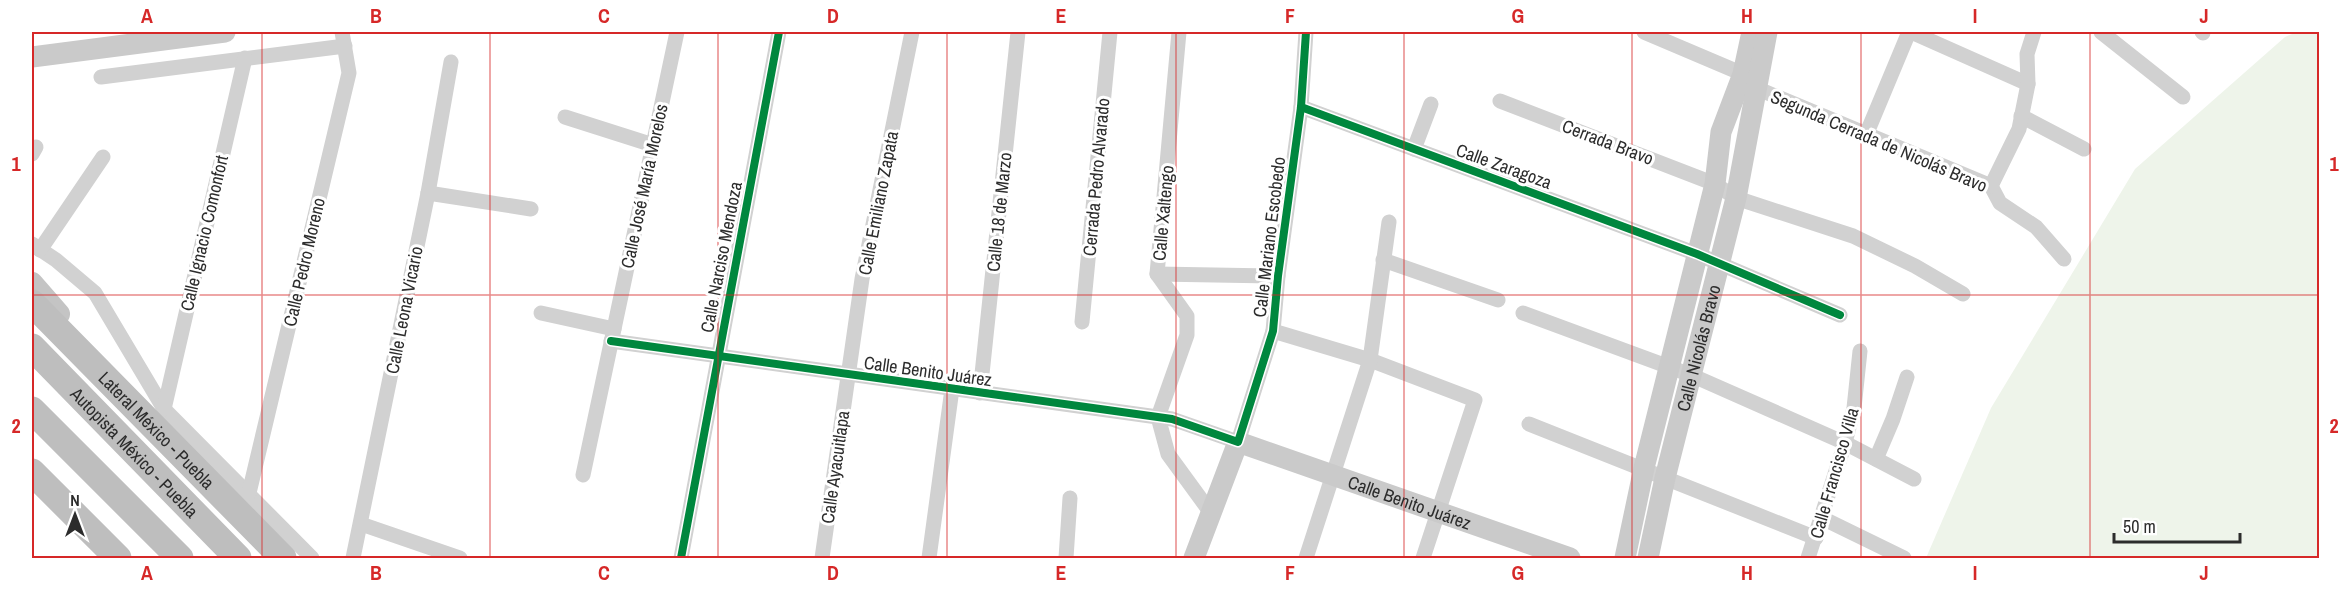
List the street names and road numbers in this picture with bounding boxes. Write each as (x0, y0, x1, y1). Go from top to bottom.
street label: Segunda Cerrada de Nicolás Bravo (1767, 84, 1991, 198)
street label: Cerrada Pedro Alvarado (1077, 97, 1115, 257)
street label: Calle José María Morelos (614, 102, 674, 270)
street label: Cerrada Bravo (1559, 113, 1657, 171)
street label: Calle Emiliano Zapata (852, 129, 904, 277)
street label: Calle Zaragoza (1453, 137, 1555, 195)
street label: Calle 18 de Marzo (980, 151, 1018, 273)
street label: Calle Ignacio Comonfort (174, 153, 234, 313)
street label: Calle Mariano Escobedo (1247, 155, 1291, 319)
street label: Calle Xaltengo (1146, 164, 1180, 262)
street label: Calle Narciso Mendoza (694, 179, 748, 335)
street label: Calle Pedro Moreno (277, 195, 331, 329)
street label: Calle Leona Vicario (379, 244, 429, 376)
street label: Calle Nicolás Bravo (1670, 282, 1726, 414)
street label: Calle Benito Juárez (862, 350, 994, 392)
street label: Lateral México - Puebla (93, 365, 221, 494)
street label: Autopista México - Puebla (65, 381, 204, 523)
street label: Calle Francisco Villa (1803, 405, 1865, 541)
street label: Calle Ayacuitlapa (815, 409, 855, 525)
street label: Calle Benito Juárez (1345, 469, 1475, 535)

